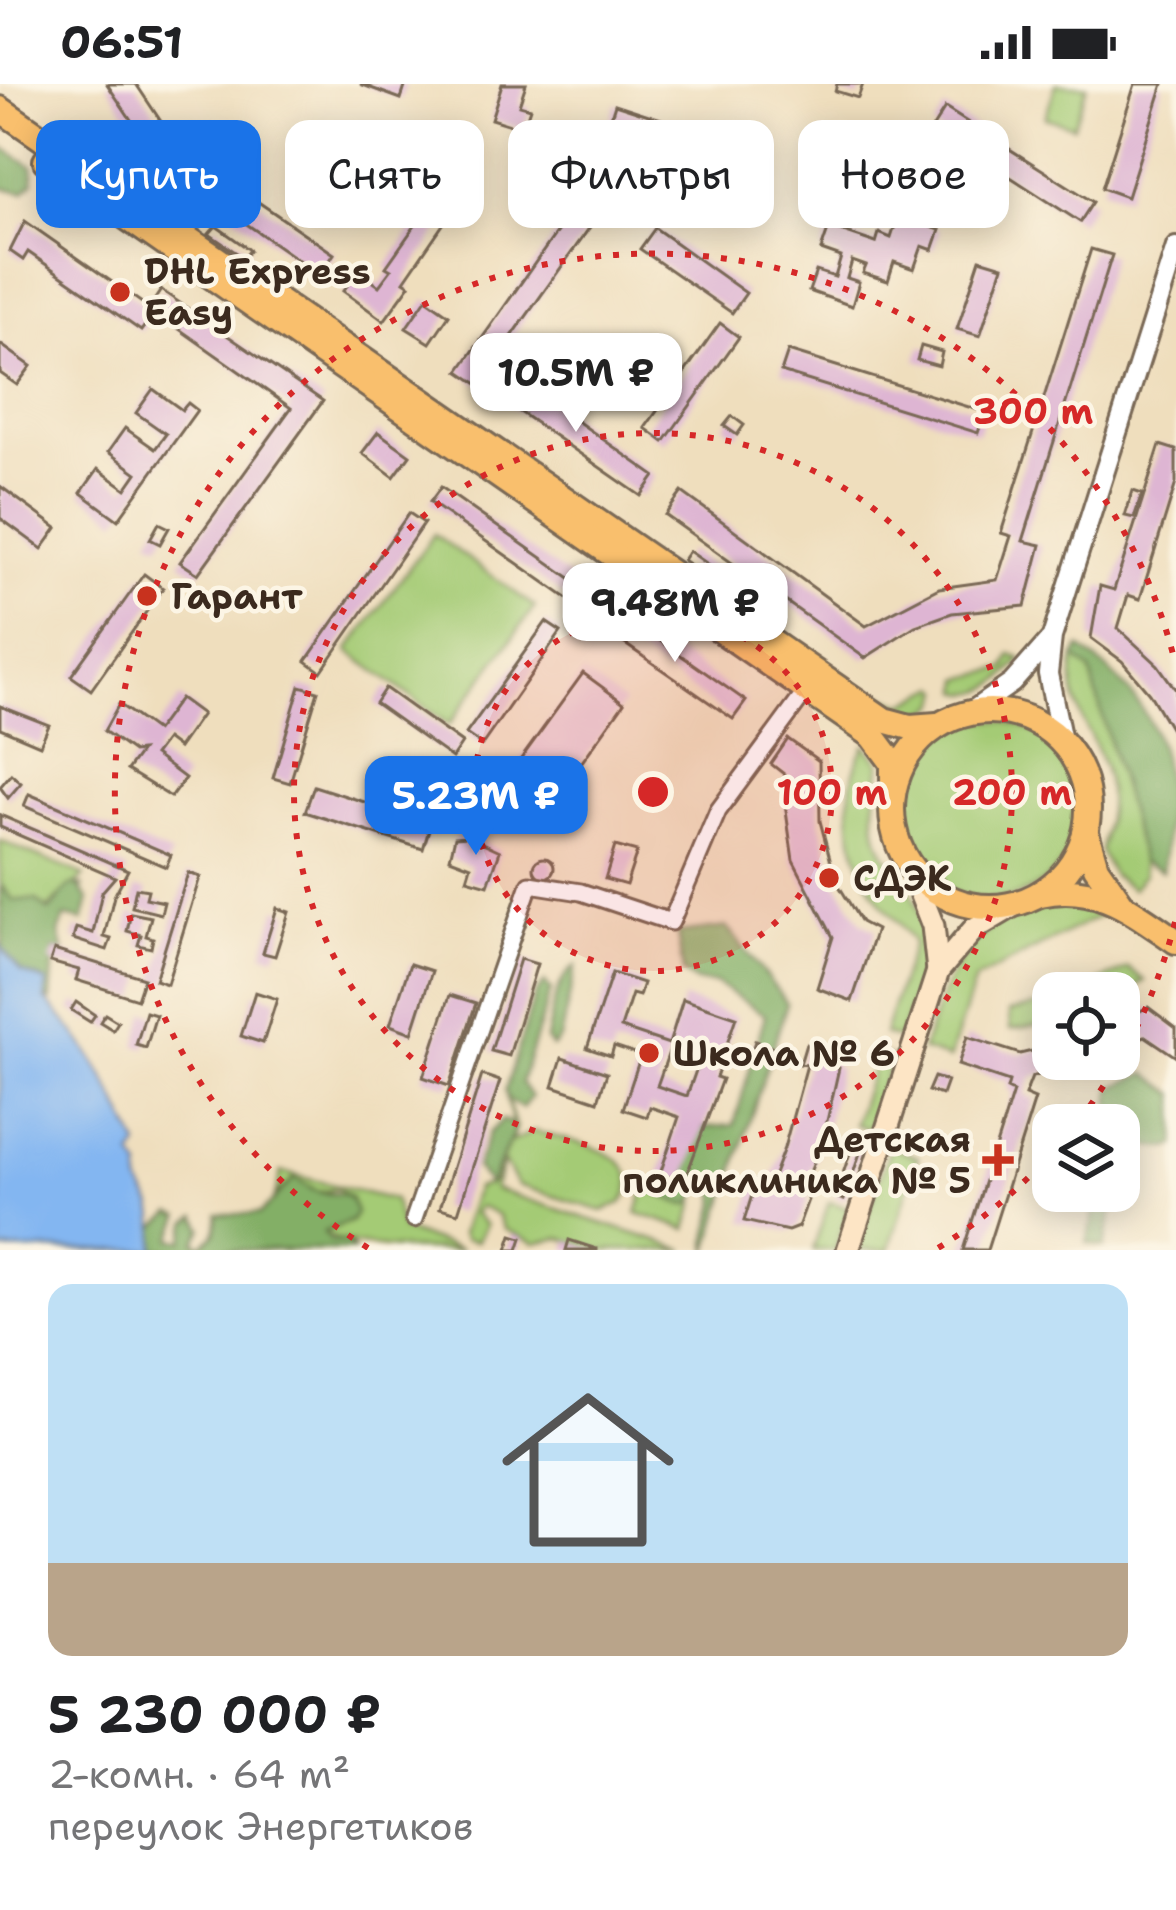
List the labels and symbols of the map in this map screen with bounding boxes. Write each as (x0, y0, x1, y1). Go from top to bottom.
place label: DHL Express Easy (144, 247, 371, 337)
marker: DHL Express Easy (107, 279, 133, 305)
pin: 10.5M ₽ (465, 333, 687, 435)
text: 300 m (973, 387, 1093, 436)
pin: 9.48M ₽ (564, 563, 786, 665)
place label: Гарант (171, 572, 303, 621)
marker: Гарант (134, 583, 160, 609)
pin: 5.23M ₽ (365, 756, 587, 858)
text: 100 m (777, 768, 888, 817)
text: 200 m (952, 768, 1072, 817)
centre of rings (632, 771, 674, 813)
place label: СДЭК (853, 854, 952, 903)
marker: СДЭК (816, 865, 842, 891)
place label: Школа № 6 (673, 1029, 895, 1078)
marker: Школа № 6 (636, 1040, 662, 1066)
place label: Детская поликлиника № 5 (622, 1115, 971, 1205)
marker: Детская поликлиника № 5 (982, 1144, 1014, 1176)

